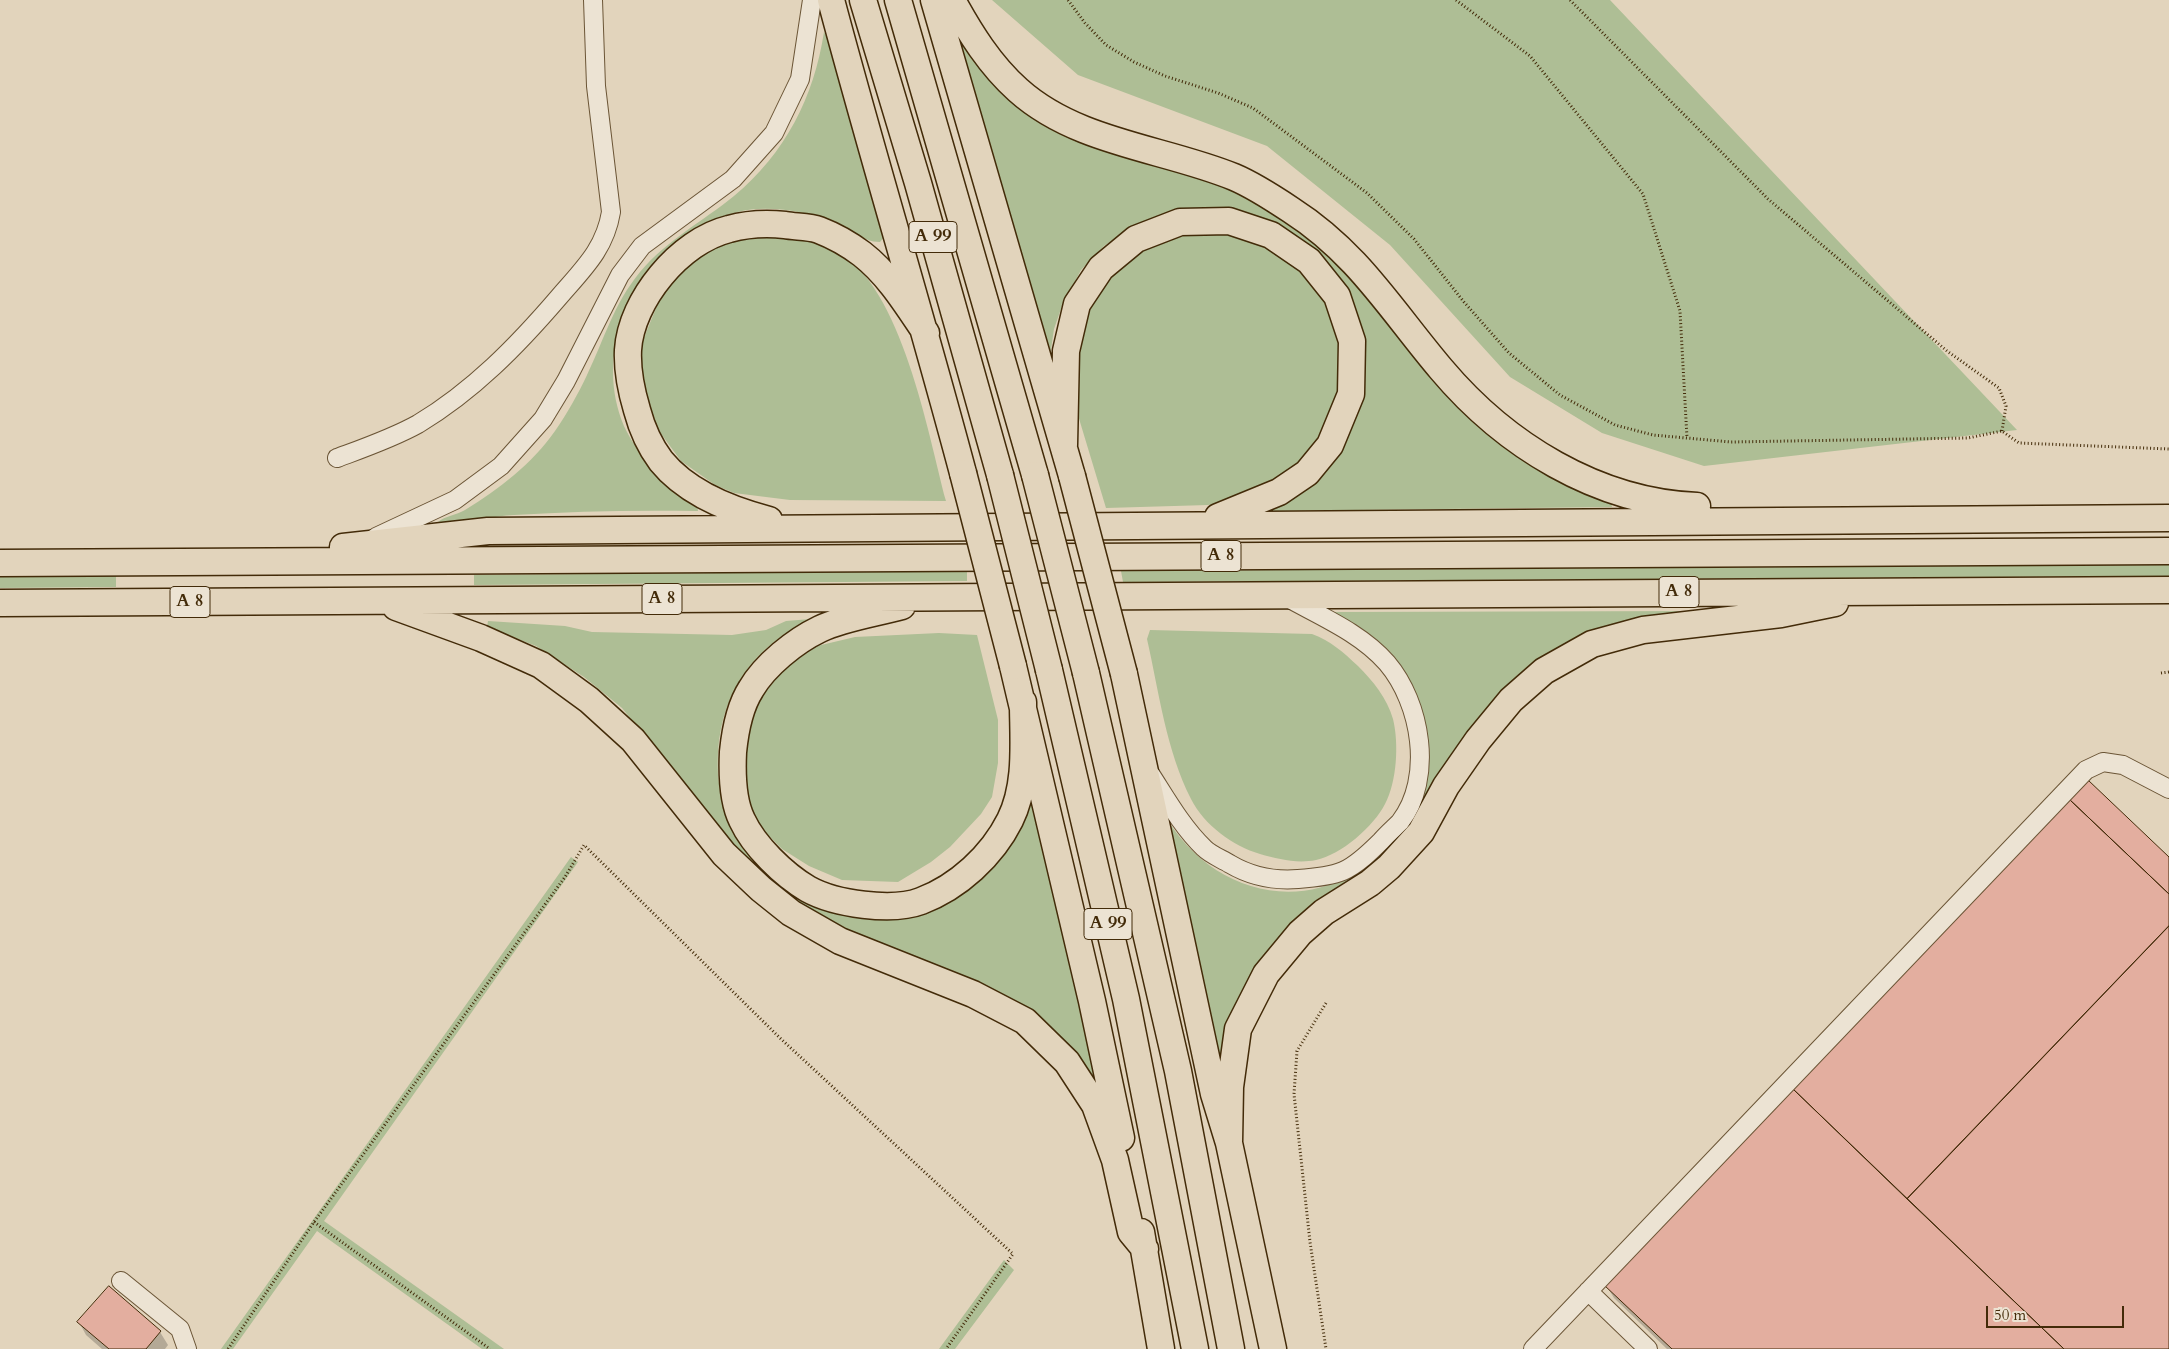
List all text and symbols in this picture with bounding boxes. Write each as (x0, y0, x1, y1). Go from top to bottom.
road number: A 99 (909, 222, 957, 252)
road number: A 8 (1201, 540, 1241, 572)
road number: A 8 (1659, 576, 1699, 608)
road number: A 8 (642, 584, 682, 614)
road number: A 8 (170, 586, 210, 618)
road number: A 99 (1084, 909, 1132, 940)
scale bar (1989, 1296, 2126, 1328)
text: 50 m (1994, 1305, 2026, 1325)

